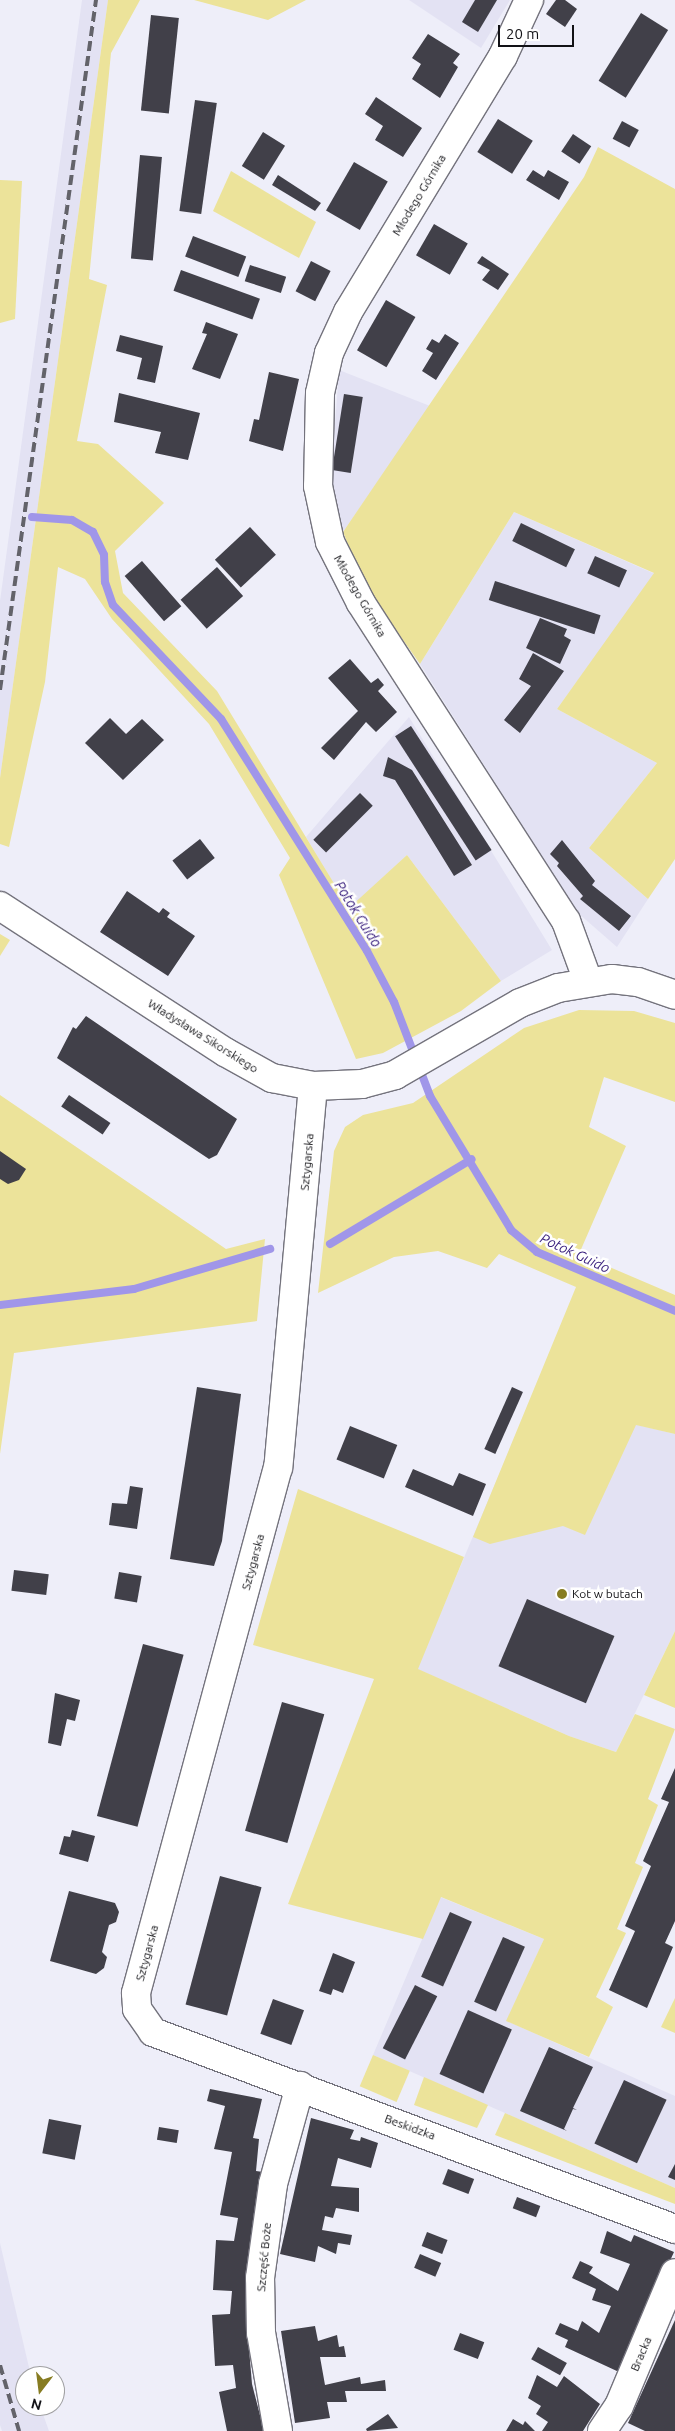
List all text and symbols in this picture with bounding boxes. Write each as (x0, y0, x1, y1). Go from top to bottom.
scale bar (500, 15, 576, 47)
text: 20 m (506, 25, 539, 42)
street label: Młodego Górnika (389, 152, 449, 238)
street label: Młodego Górnika (331, 552, 389, 640)
water label: Potok Guido (331, 878, 385, 950)
street label: Władysława Sikorskiego (145, 996, 261, 1076)
street label: Sztygarska (297, 1133, 317, 1191)
water label: Potok Guido (538, 1230, 612, 1276)
street label: Sztygarska (239, 1532, 267, 1592)
place label: Kot w butach (572, 1587, 643, 1601)
marker: Kot w butach (556, 1588, 568, 1600)
street label: Sztygarska (133, 1923, 161, 1983)
street label: Beskidzka (383, 2111, 437, 2143)
street label: Szczęść Boże (254, 2222, 274, 2292)
street label: Bracka (627, 2335, 655, 2373)
north arrow (15, 2366, 65, 2416)
text: N (29, 2395, 44, 2414)

